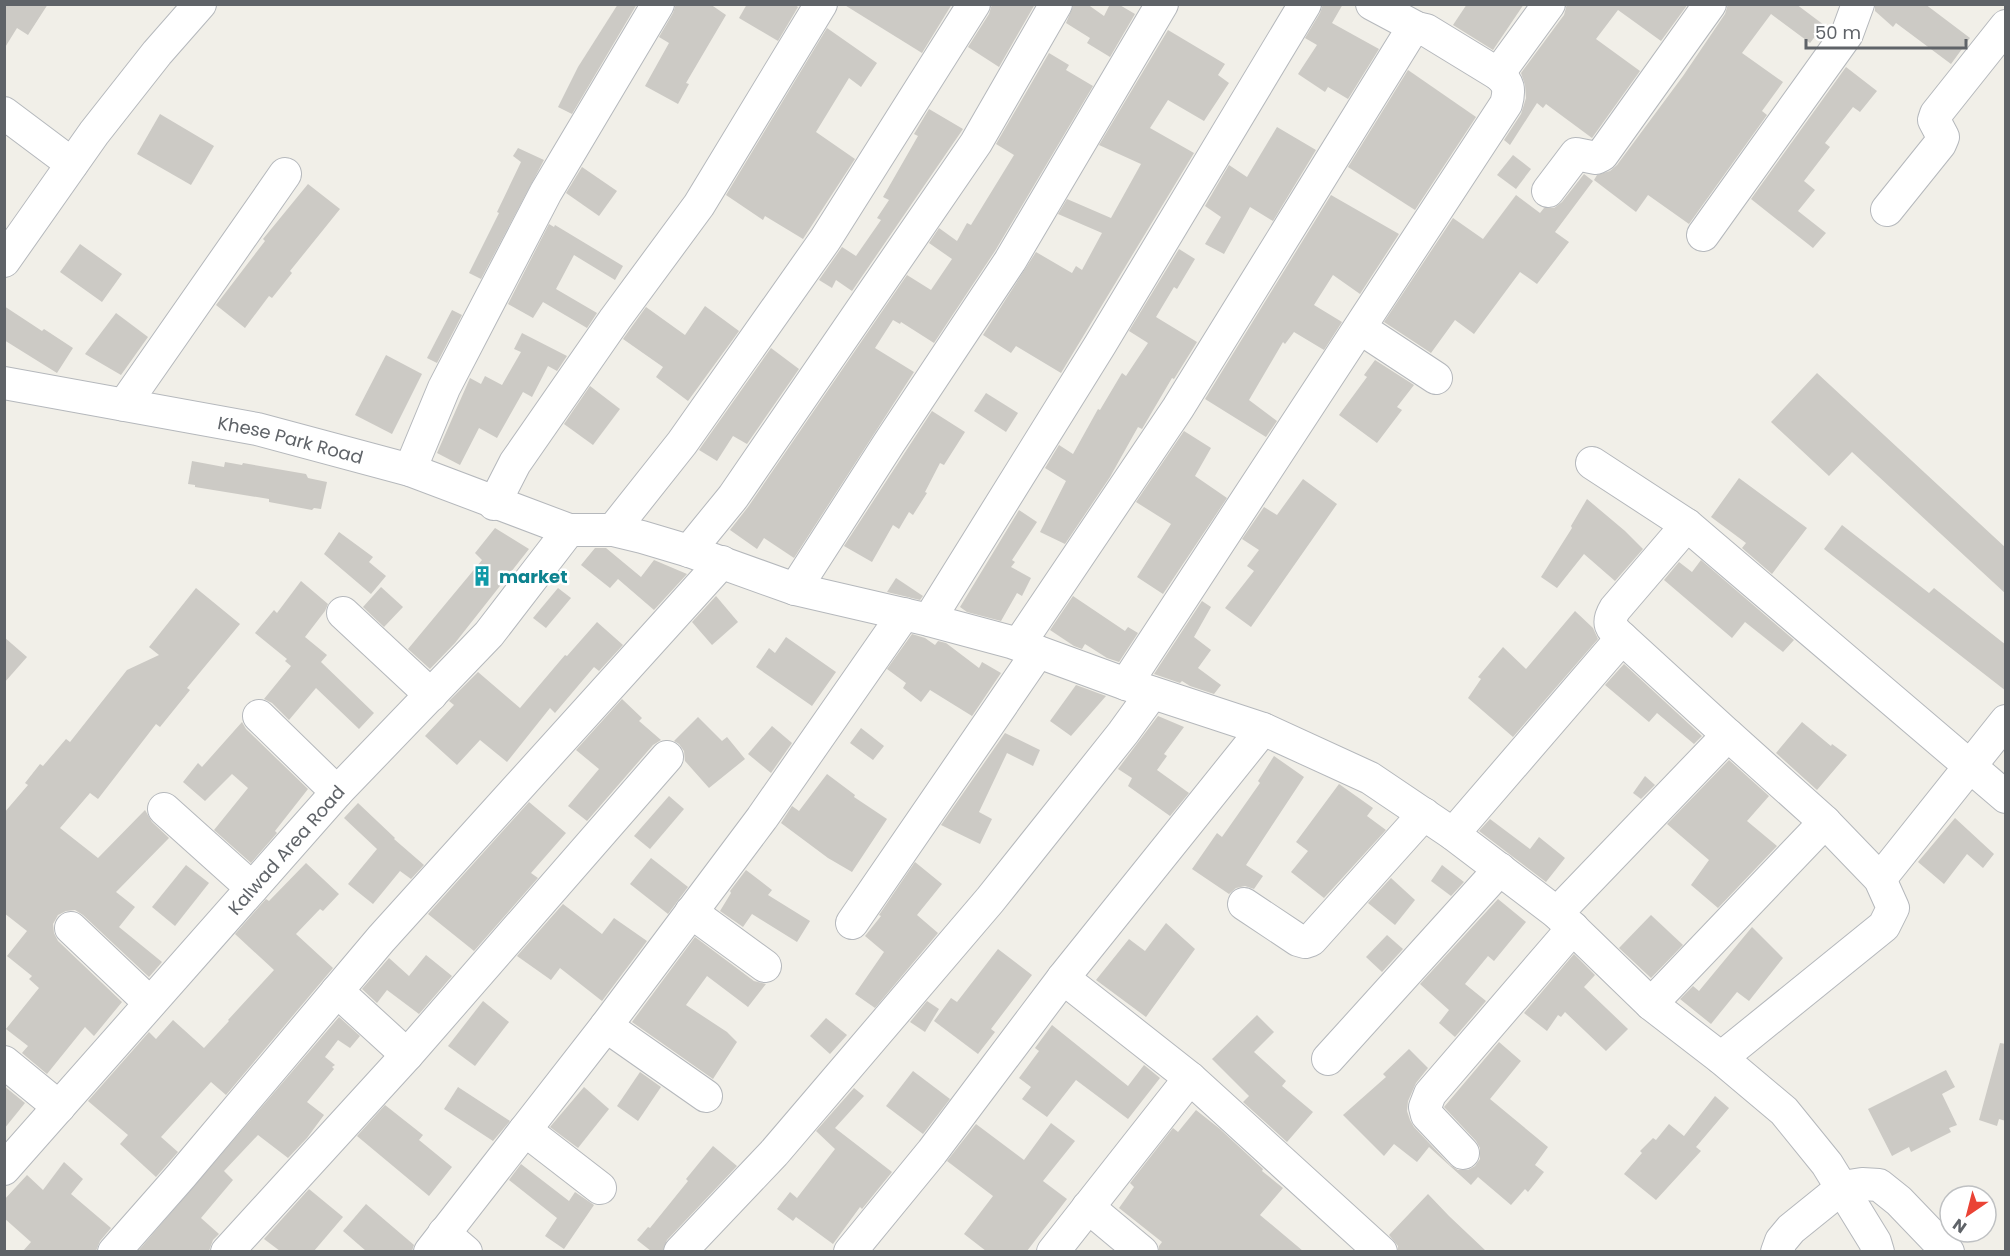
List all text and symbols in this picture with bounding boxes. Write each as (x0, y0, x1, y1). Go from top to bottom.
scale bar (1806, 12, 1966, 50)
text: 50 m (1815, 20, 1861, 45)
street label: Khese Park Road (216, 410, 366, 469)
building icon: market (470, 564, 494, 588)
place label: market (499, 564, 568, 589)
street label: Kalwad Area Road (222, 780, 350, 920)
north arrow (1938, 1184, 1998, 1244)
text: N (1948, 1213, 1971, 1239)

